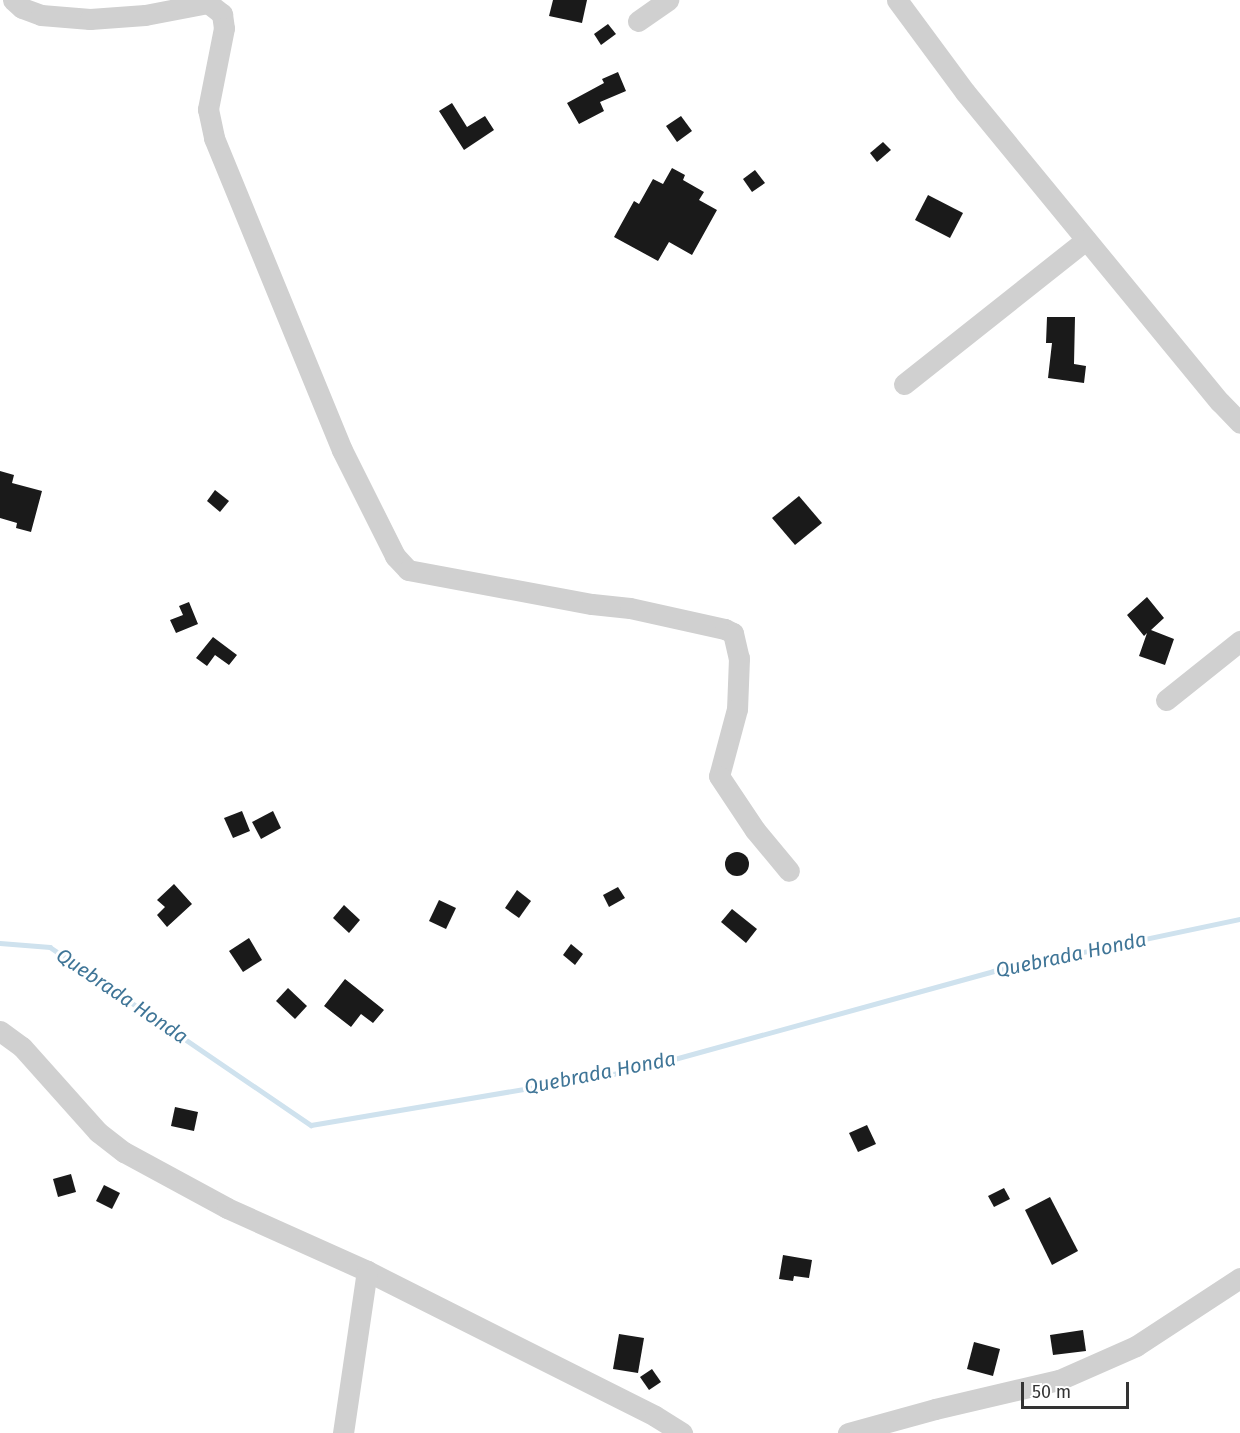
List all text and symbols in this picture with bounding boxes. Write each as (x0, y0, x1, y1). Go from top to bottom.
water label: Quebrada Honda (993, 927, 1149, 983)
water label: Quebrada Honda (52, 943, 192, 1049)
water label: Quebrada Honda (522, 1047, 678, 1099)
scale bar (1024, 1370, 1132, 1408)
text: 50 m (1032, 1381, 1071, 1403)

